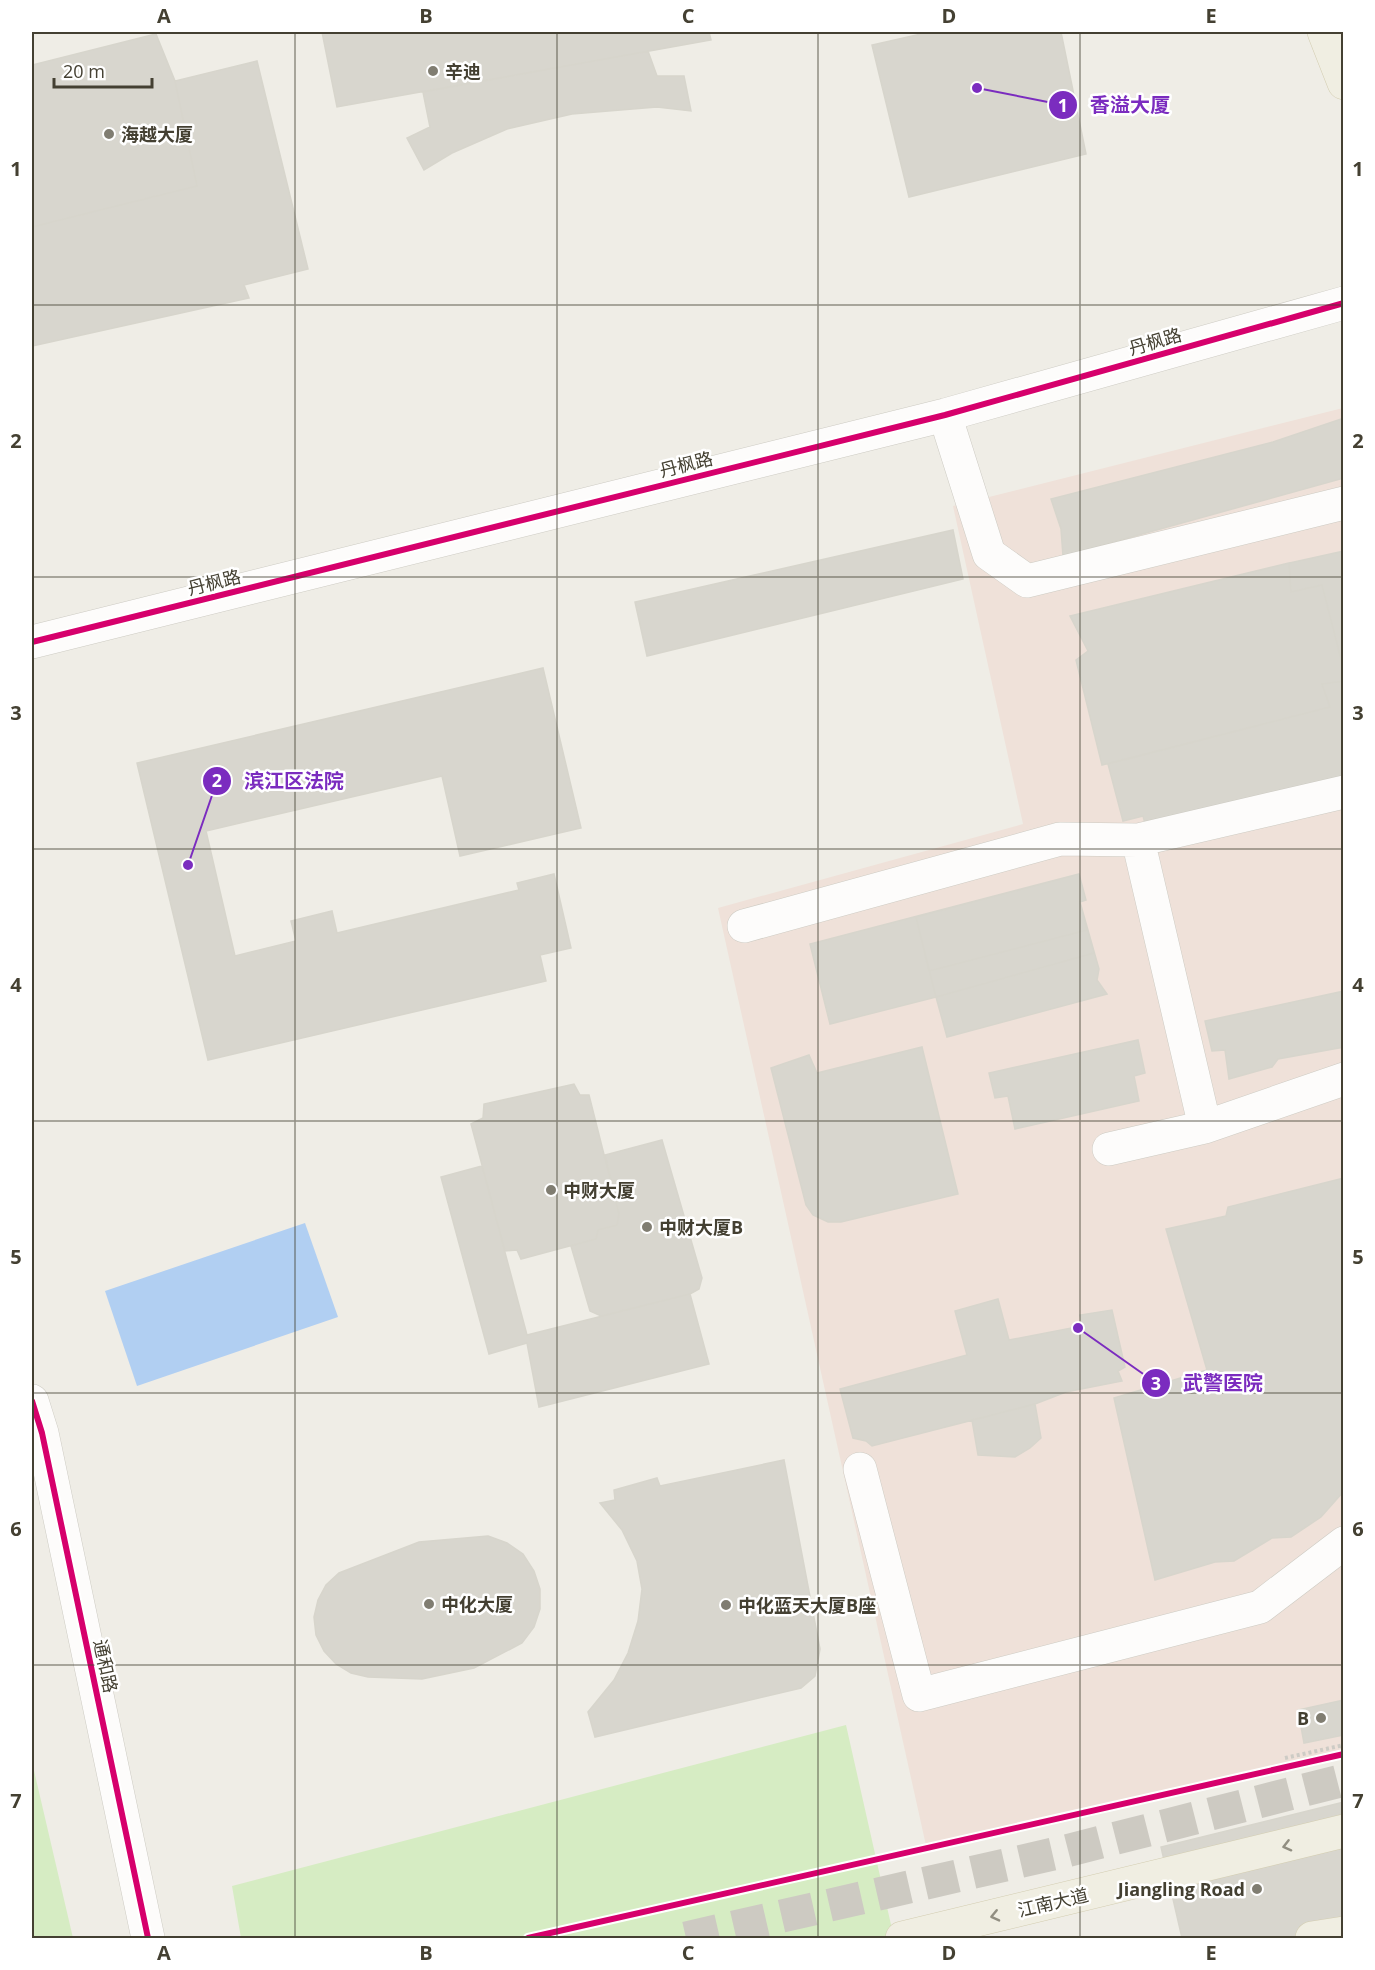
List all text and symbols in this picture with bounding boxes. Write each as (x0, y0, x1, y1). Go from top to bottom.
text: A (157, 2, 171, 29)
text: B (419, 2, 433, 29)
text: C (682, 2, 695, 29)
text: D (942, 2, 956, 29)
text: E (1205, 2, 1217, 29)
scale bar (54, 51, 152, 89)
text: 20 m (63, 59, 105, 83)
place label: 辛迪 (445, 59, 481, 83)
marker: 辛迪 (426, 64, 440, 78)
callout: 香溢大厦 (1048, 86, 1182, 124)
text: 香溢大厦 (1090, 91, 1170, 118)
text: 1 (1058, 93, 1068, 117)
place label: 海越大厦 (121, 122, 193, 146)
marker: 海越大厦 (102, 127, 116, 141)
text: 1 (10, 155, 22, 182)
text: 1 (1352, 155, 1364, 182)
street label: 丹枫路 (1126, 322, 1184, 360)
text: 2 (10, 427, 22, 454)
text: 2 (1352, 427, 1364, 454)
street label: 丹枫路 (657, 446, 715, 482)
street label: 丹枫路 (185, 564, 243, 600)
text: 3 (10, 699, 22, 726)
text: 3 (1352, 699, 1364, 726)
callout: 滨江区法院 (202, 762, 356, 800)
text: 滨江区法院 (244, 767, 344, 794)
text: 2 (212, 768, 222, 792)
text: 4 (10, 971, 22, 998)
text: 4 (1352, 971, 1364, 998)
place label: 中财大厦 (563, 1178, 635, 1202)
marker: 中财大厦 (544, 1183, 558, 1197)
place label: 中财大厦B (659, 1215, 743, 1239)
marker: 中财大厦B (640, 1220, 654, 1234)
text: 5 (10, 1243, 22, 1270)
text: 5 (1352, 1243, 1364, 1270)
callout: 武警医院 (1141, 1364, 1275, 1402)
text: 武警医院 (1183, 1369, 1263, 1396)
text: 3 (1151, 1371, 1161, 1395)
text: 6 (10, 1515, 22, 1542)
text: 6 (1352, 1515, 1364, 1542)
place label: 中化大厦 (441, 1592, 513, 1616)
place label: 中化蓝天大厦B座 (738, 1593, 876, 1617)
marker: 中化大厦 (422, 1597, 436, 1611)
marker: 中化蓝天大厦B座 (719, 1598, 733, 1612)
street label: 通和路 (89, 1637, 123, 1695)
place label: B (1297, 1706, 1309, 1730)
marker: B (1314, 1711, 1328, 1725)
text: 7 (10, 1787, 22, 1814)
text: 7 (1352, 1787, 1364, 1814)
one-way arrow (1282, 1839, 1293, 1851)
place label: Jiangling Road (1116, 1877, 1245, 1901)
street label: 江南大道 (1015, 1882, 1091, 1922)
marker: Jiangling Road (1250, 1882, 1264, 1896)
one-way arrow (990, 1909, 1000, 1922)
text: A (157, 1939, 171, 1966)
text: B (419, 1939, 433, 1966)
text: C (682, 1939, 695, 1966)
text: D (942, 1939, 956, 1966)
text: E (1205, 1939, 1217, 1966)

